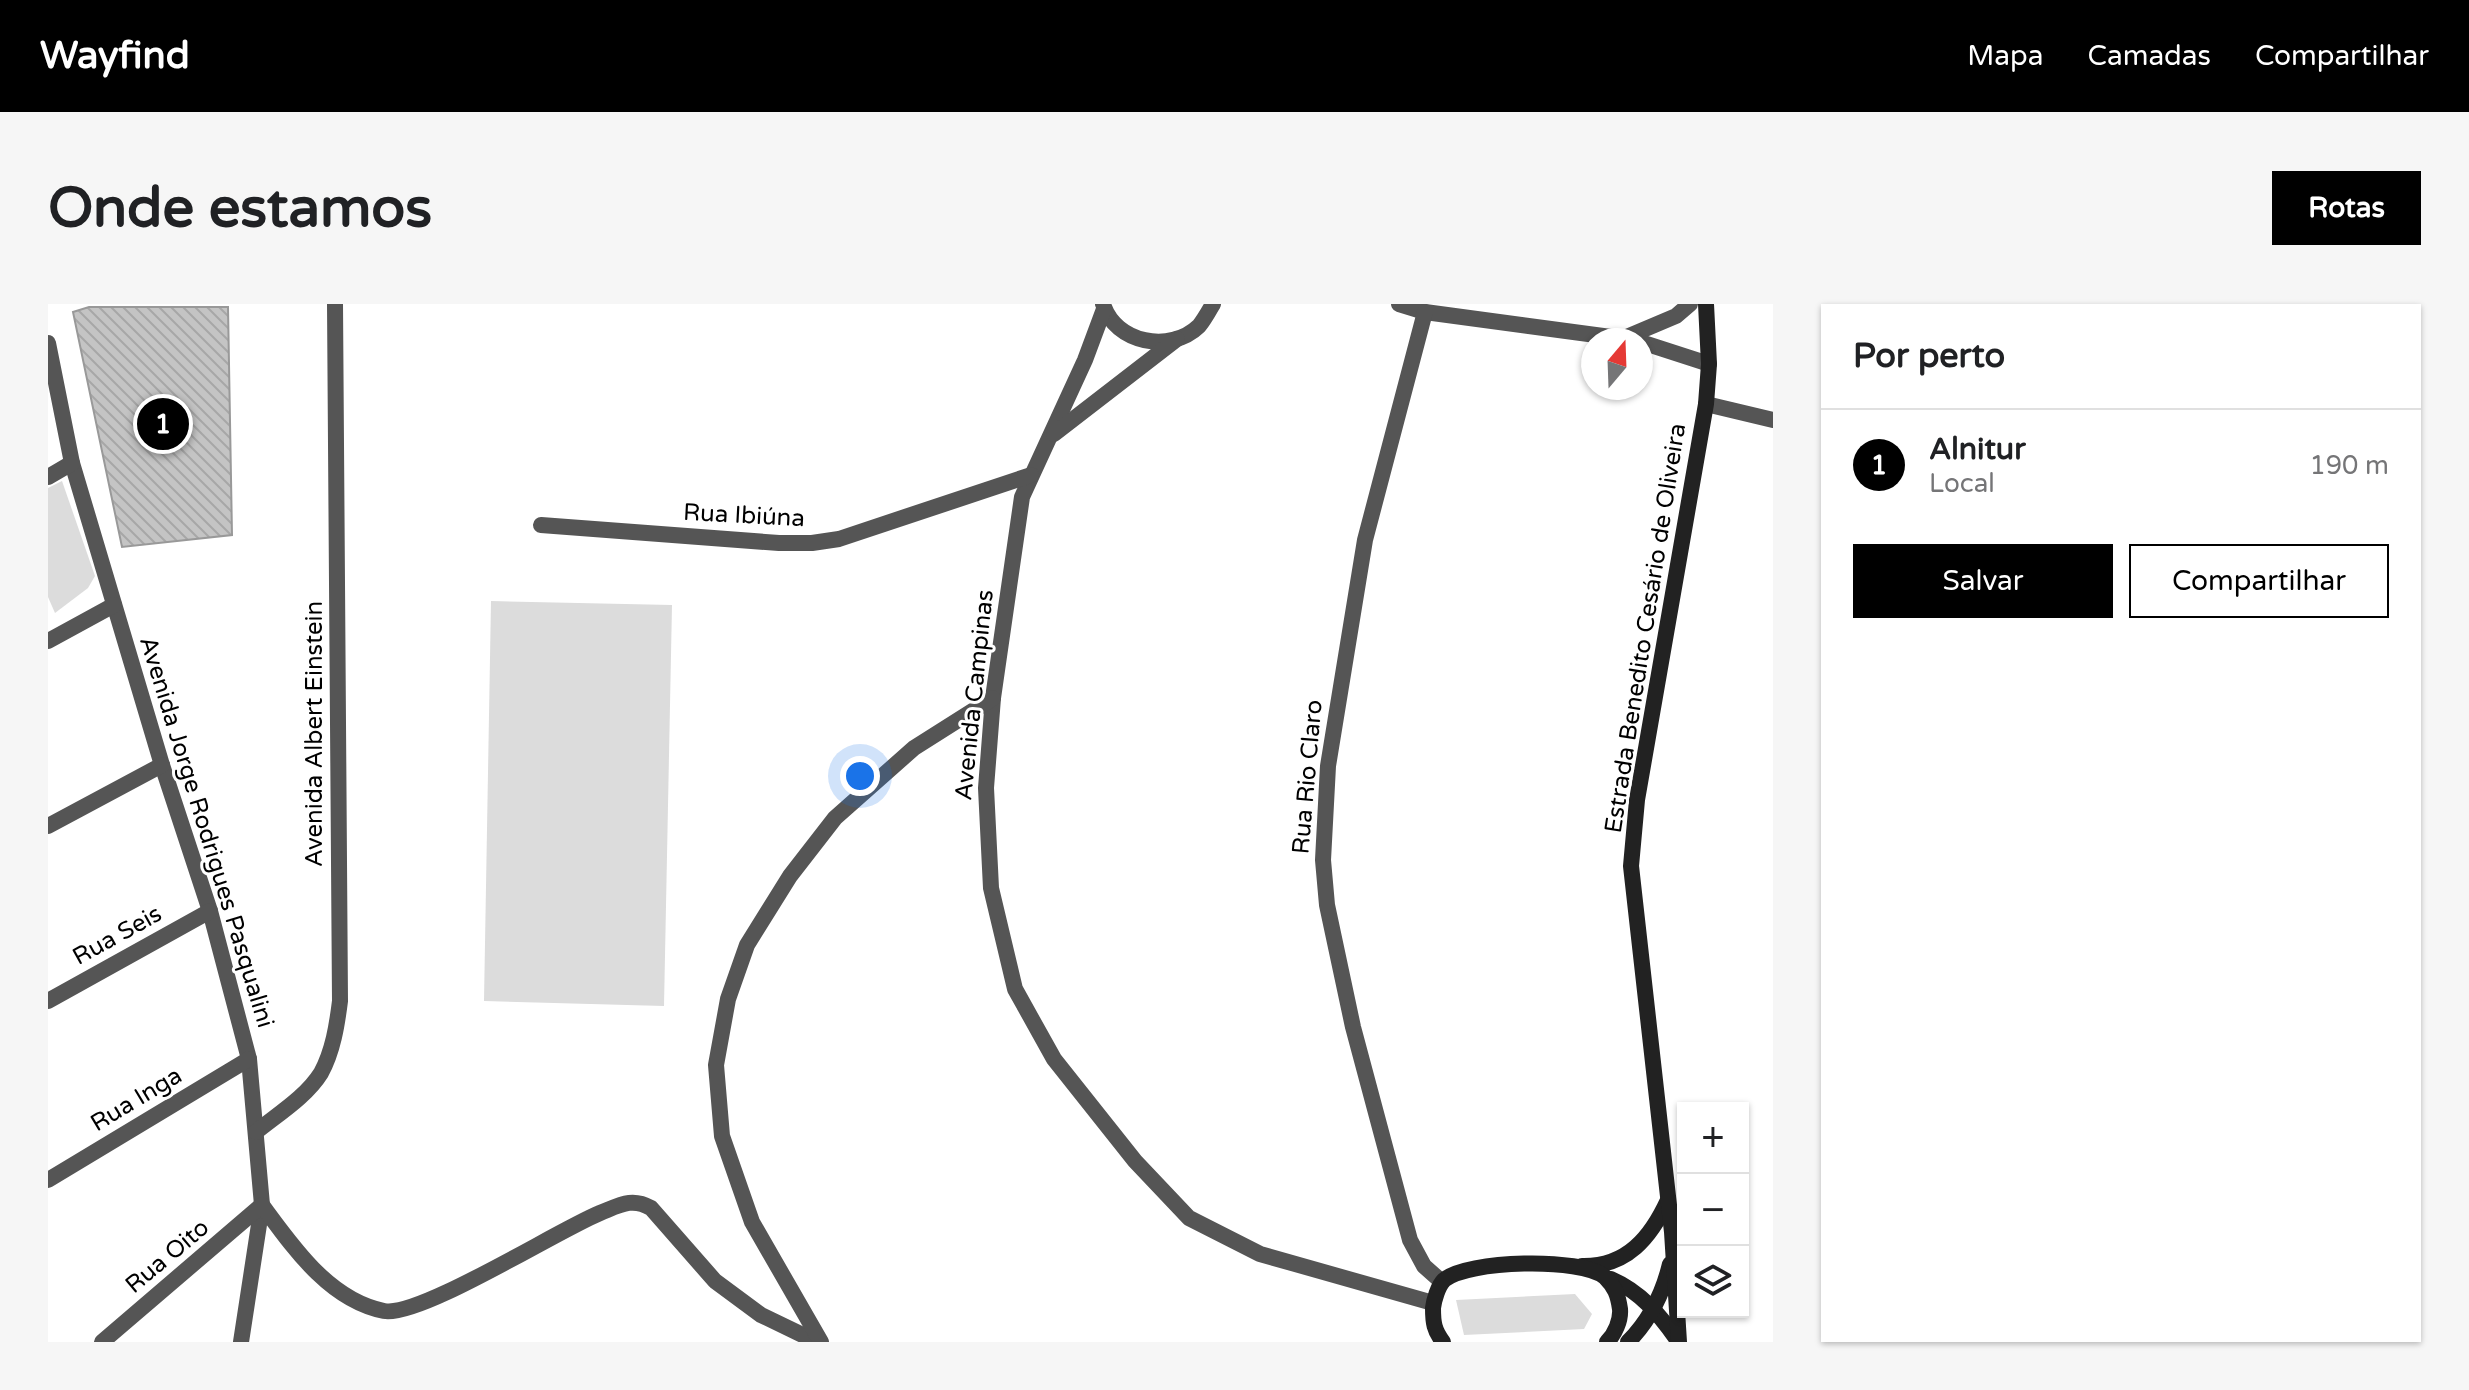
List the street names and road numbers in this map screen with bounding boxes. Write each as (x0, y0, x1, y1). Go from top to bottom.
street label: Estrada Benedito Cesário de Oliveira (1599, 421, 1692, 835)
street label: Rua Ibiúna (682, 498, 806, 533)
street label: Avenida Campinas (949, 588, 1000, 802)
street label: Avenida Albert Einstein (300, 601, 329, 867)
street label: Avenida Jorge Rodrigues Pasqualini (133, 633, 280, 1031)
street label: Rua Rio Claro (1286, 699, 1329, 855)
street label: Rua Seis (68, 899, 167, 972)
street label: Rua Inga (85, 1061, 187, 1138)
street label: Rua Oito (120, 1213, 215, 1300)

